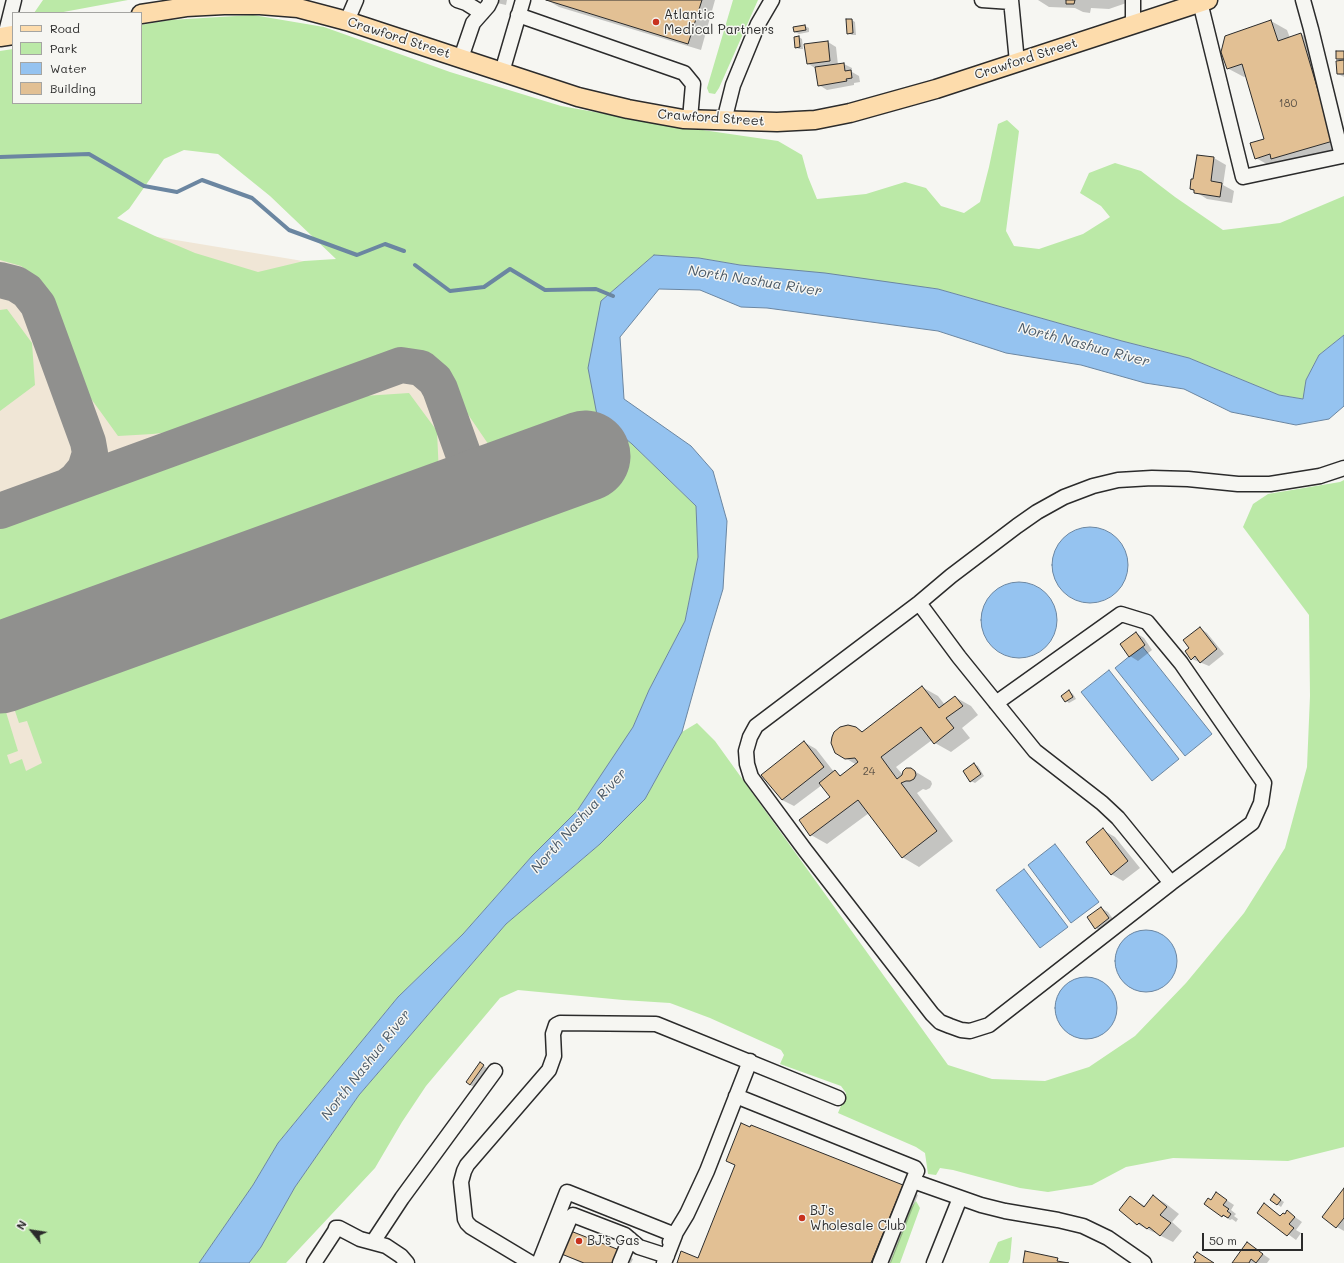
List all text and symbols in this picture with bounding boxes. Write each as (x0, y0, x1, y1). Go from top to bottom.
place label: Atlantic Medical Partners (664, 7, 774, 38)
legend (12, 12, 142, 104)
street label: Crawford Street (346, 14, 452, 62)
marker: Atlantic Medical Partners (651, 17, 661, 27)
text: Road (50, 20, 80, 36)
street label: Crawford Street (973, 35, 1079, 83)
text: Park (50, 40, 77, 56)
text: Water (50, 60, 87, 76)
text: Building (50, 80, 96, 96)
house number: 180 (1279, 97, 1297, 111)
street label: Crawford Street (657, 106, 765, 130)
water label: North Nashua River (687, 262, 823, 300)
water label: North Nashua River (1017, 319, 1151, 371)
water label: North Nashua River (528, 765, 630, 877)
house number: 24 (863, 765, 875, 779)
water label: North Nashua River (318, 1007, 414, 1123)
place label: BJ's Wholesale Club (810, 1203, 906, 1234)
north arrow (12, 1211, 52, 1251)
marker: BJ's Wholesale Club (797, 1213, 807, 1223)
text: N (13, 1217, 30, 1232)
scale bar (1204, 1225, 1305, 1251)
text: 50 m (1209, 1232, 1237, 1248)
place label: BJ's Gas (587, 1233, 640, 1249)
marker: BJ's Gas (574, 1236, 584, 1246)

